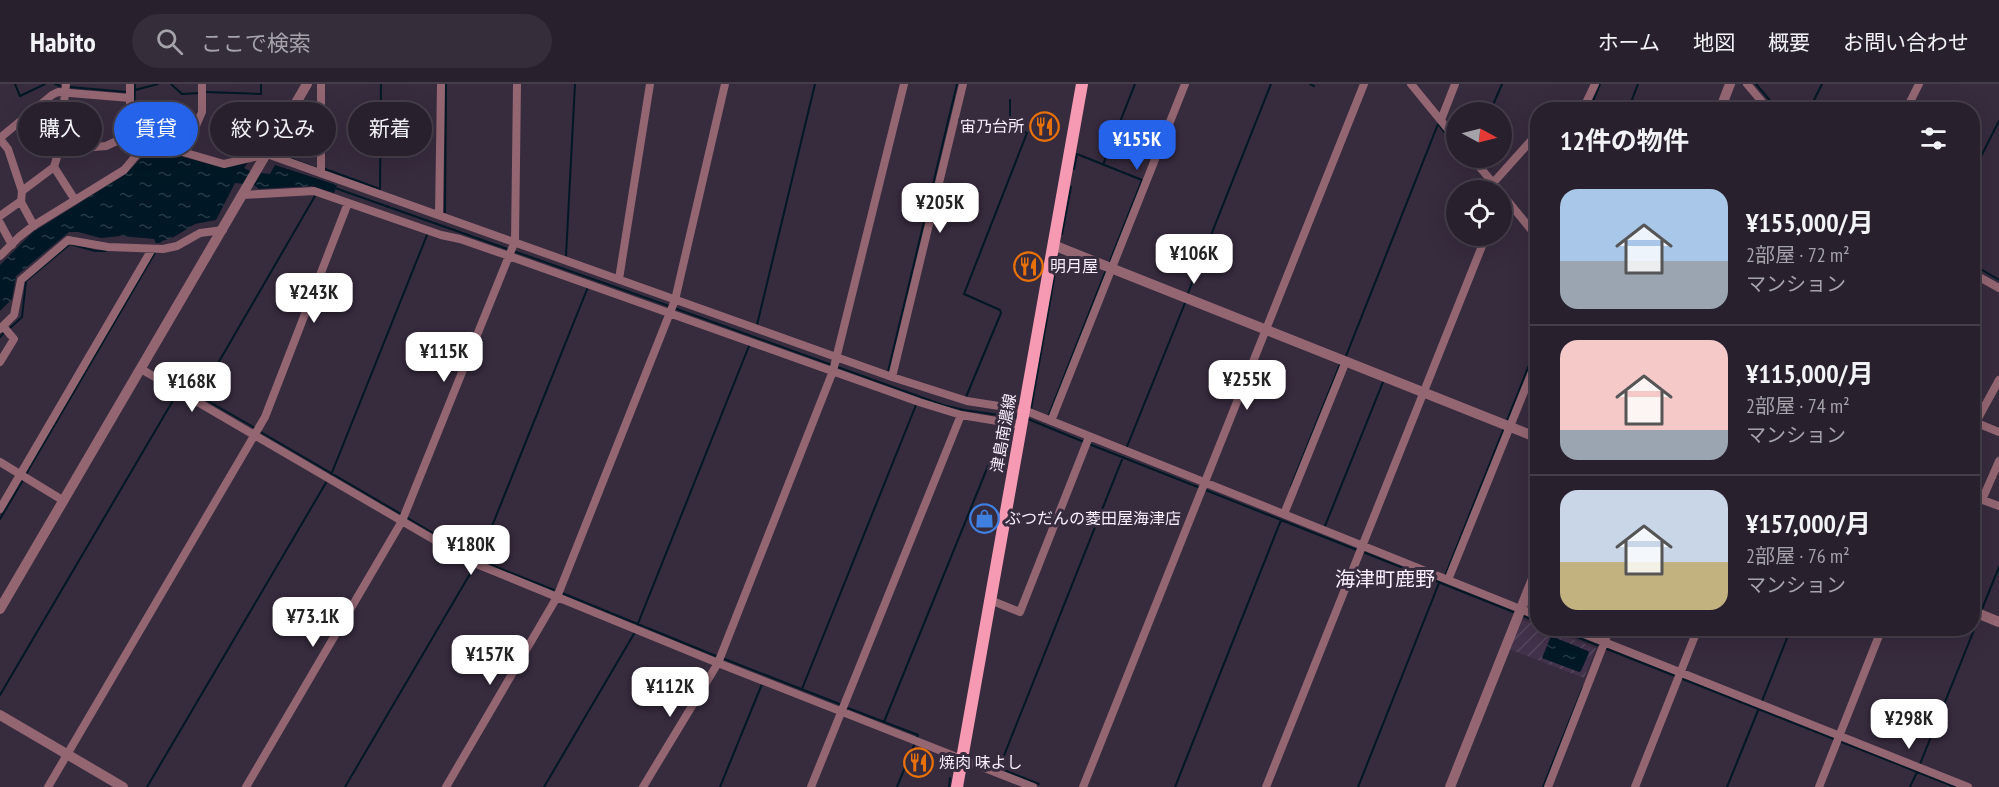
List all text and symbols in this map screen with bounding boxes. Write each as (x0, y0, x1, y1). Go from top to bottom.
search box (132, 14, 552, 68)
text: Habito (30, 23, 96, 60)
icon: search (153, 25, 186, 58)
text: ここで検索 (201, 29, 311, 57)
text: ホーム (1598, 29, 1660, 56)
text: 地図 (1693, 29, 1735, 56)
text: 概要 (1768, 29, 1810, 56)
text: お問い合わせ (1843, 29, 1969, 56)
chip: 購入 (18, 102, 102, 156)
chip: 賃貸 (114, 102, 198, 156)
chip: 絞り込み (210, 102, 336, 156)
chip: 新着 (348, 102, 432, 156)
north arrow (1446, 102, 1512, 168)
map controls (1446, 102, 1512, 246)
restaurant icon: 宙乃台所 (1029, 110, 1061, 142)
place label: 宙乃台所 (960, 116, 1024, 136)
pin: ¥155K (1095, 120, 1179, 171)
icon: filters (1917, 122, 1950, 155)
text: 12件の物件 (1560, 124, 1689, 157)
text: ¥155K (1113, 126, 1161, 152)
button: locate (1446, 180, 1512, 246)
pin: ¥205K (898, 183, 982, 234)
text: ¥205K (916, 189, 964, 215)
text: ¥155,000/月 (1746, 206, 1874, 239)
icon: home (1608, 213, 1680, 285)
pin: ¥106K (1152, 234, 1236, 285)
text: ¥106K (1170, 240, 1218, 266)
text: 2部屋 · 72 m² (1746, 242, 1850, 268)
restaurant icon: 明月屋 (1013, 250, 1045, 282)
place label: 明月屋 (1050, 256, 1098, 276)
text: マンション (1746, 271, 1846, 297)
pin: ¥243K (272, 273, 356, 324)
text: ¥243K (290, 279, 338, 305)
pin: ¥115K (402, 332, 486, 383)
text: ¥115K (420, 338, 468, 364)
text: ¥115,000/月 (1746, 357, 1874, 390)
pin: ¥255K (1205, 360, 1289, 411)
pin: ¥168K (150, 362, 234, 413)
icon: home (1608, 364, 1680, 436)
text: ¥255K (1223, 366, 1271, 392)
text: ¥168K (168, 368, 216, 394)
street label: 津島南濃線 (986, 392, 1020, 474)
text: 2部屋 · 74 m² (1746, 393, 1850, 419)
text: マンション (1746, 422, 1846, 448)
shop icon: ぶつだんの菱田屋海津店 (968, 502, 1000, 534)
text: ¥157,000/月 (1746, 507, 1871, 540)
place label: ぶつだんの菱田屋海津店 (1005, 508, 1181, 528)
icon: home (1608, 514, 1680, 586)
pin: ¥180K (429, 525, 513, 576)
text: ¥180K (447, 531, 495, 557)
text: 2部屋 · 76 m² (1746, 543, 1850, 569)
district label: 海津町鹿野 (1335, 566, 1435, 592)
text: マンション (1746, 572, 1846, 598)
pin: ¥73.1K (264, 597, 362, 648)
text: ¥73.1K (287, 603, 339, 629)
pin: ¥157K (448, 635, 532, 686)
text: ¥157K (466, 641, 514, 667)
pin: ¥112K (628, 667, 712, 718)
text: ¥112K (646, 673, 694, 699)
pin: ¥298K (1867, 699, 1951, 750)
text: ¥298K (1885, 705, 1933, 731)
restaurant icon: 焼肉 味よし (902, 746, 934, 778)
place label: 焼肉 味よし (939, 752, 1022, 772)

